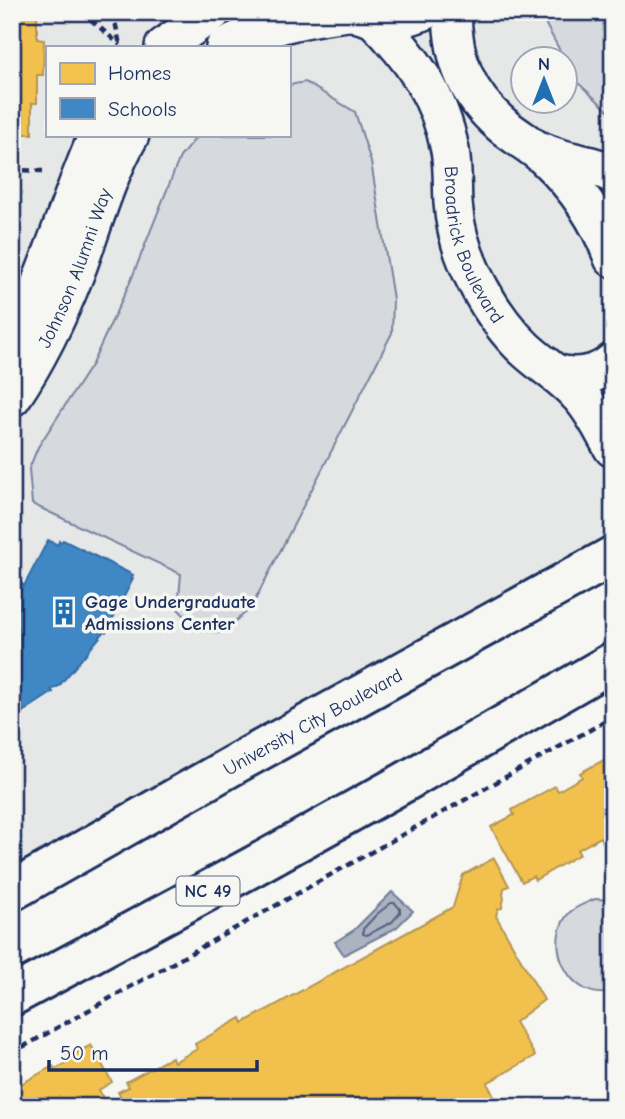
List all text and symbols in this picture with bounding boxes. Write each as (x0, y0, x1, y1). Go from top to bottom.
legend (46, 46, 290, 136)
north arrow (510, 46, 580, 116)
text: N (538, 53, 550, 75)
text: Homes (108, 61, 171, 85)
text: Schools (108, 97, 177, 121)
street label: Broadrick Boulevard (440, 166, 508, 328)
street label: Johnson Alumni Way (33, 185, 117, 352)
place label: Gage Undergraduate Admissions Center (85, 591, 256, 635)
building icon: Gage Undergraduate Admissions Center (49, 597, 79, 627)
street label: University City Boulevard (220, 664, 406, 781)
road number: NC 49 (176, 876, 240, 906)
scale bar (49, 1028, 257, 1072)
text: 50 m (60, 1041, 109, 1065)

